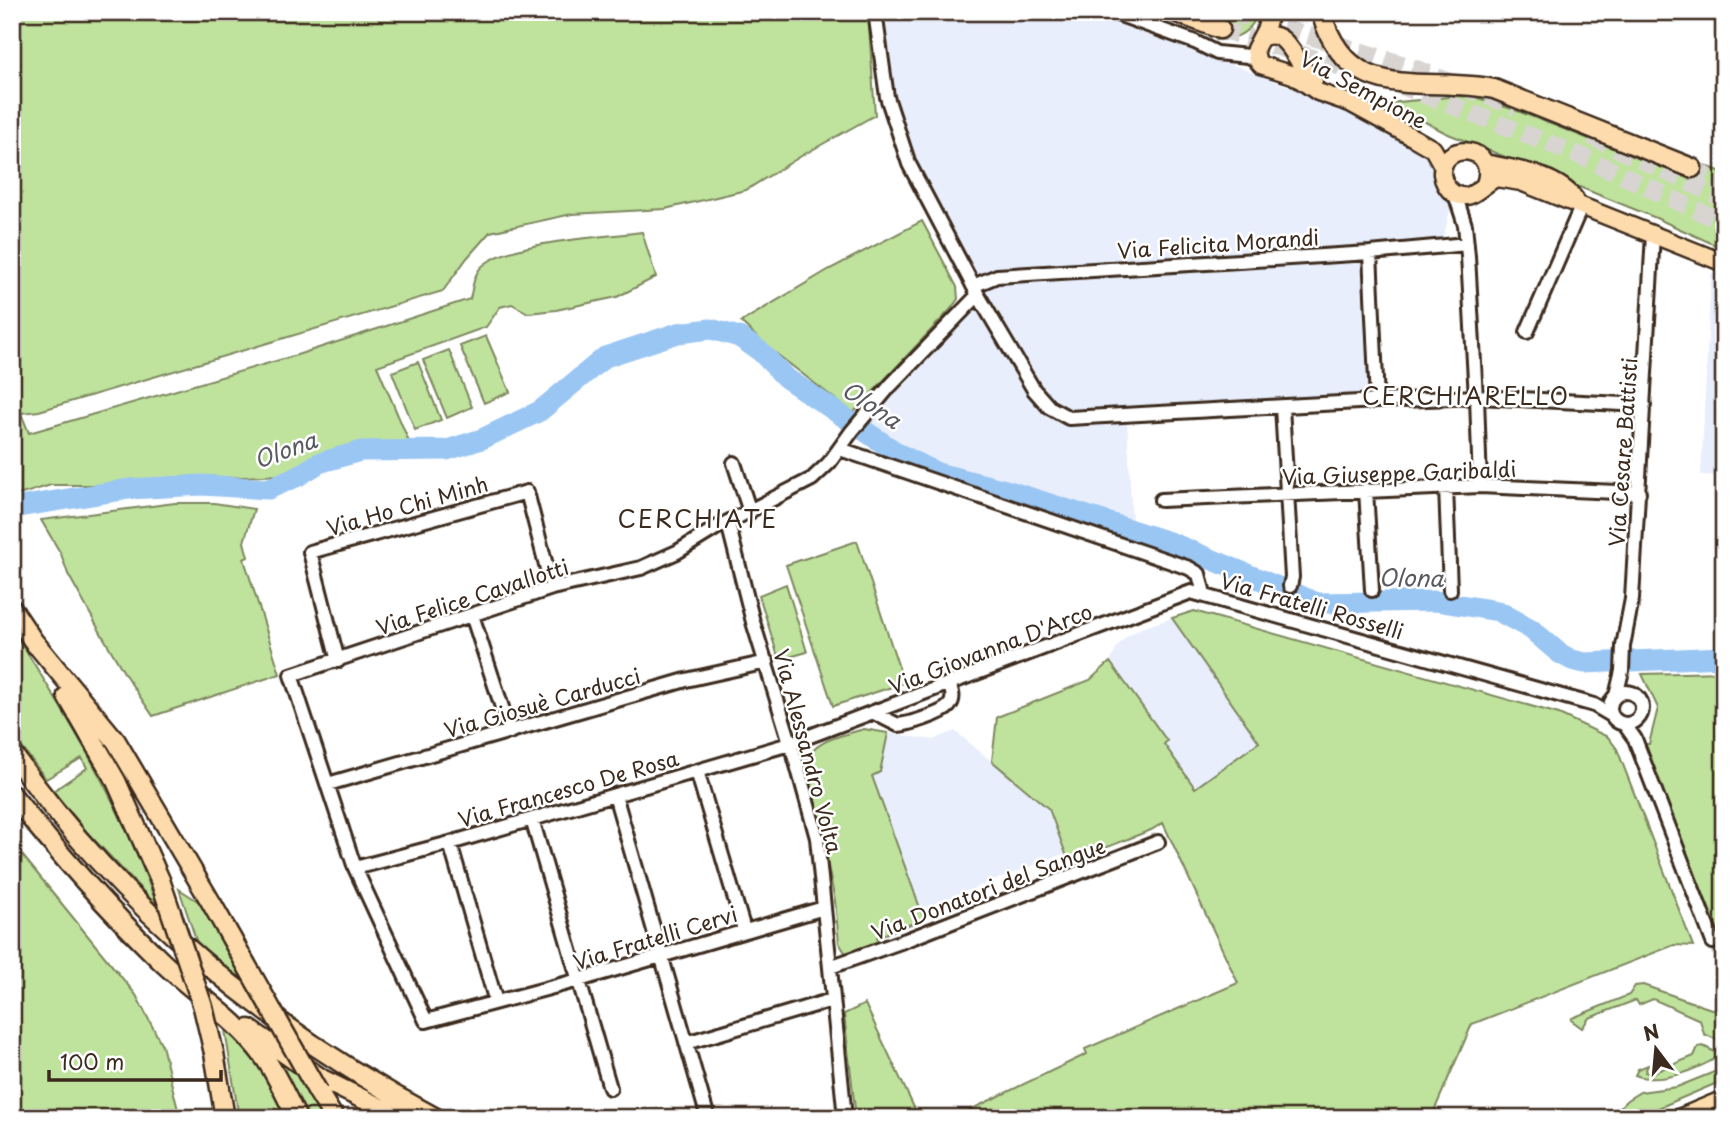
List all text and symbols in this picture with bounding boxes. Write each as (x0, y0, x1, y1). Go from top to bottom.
street label: Via Sempione (1295, 42, 1433, 136)
street label: Via Felicita Morandi (1116, 220, 1320, 266)
street label: Via Cesare Battisti (1599, 356, 1645, 548)
water label: Olona (835, 371, 909, 437)
district label: CERCHIARELLO (1362, 378, 1570, 413)
water label: Olona (249, 421, 322, 477)
street label: Via Giuseppe Garibaldi (1281, 452, 1517, 492)
street label: Via Ho Chi Minh (323, 467, 491, 543)
district label: CERCHIATE (618, 500, 778, 536)
street label: Via Felice Cavallotti (371, 550, 573, 642)
water label: Olona (1378, 559, 1444, 595)
street label: Via Fratelli Rosselli (1216, 563, 1408, 647)
street label: Via Giovanna D'Arco (883, 594, 1097, 702)
street label: Via Alessandro Volta (766, 645, 852, 857)
street label: Via Giosuè Carducci (440, 659, 644, 745)
street label: Via Francesco De Rosa (454, 741, 682, 835)
street label: Via Donatori del Sangue (866, 829, 1110, 947)
street label: Via Fratelli Cervi (569, 897, 741, 977)
north arrow (1620, 1014, 1690, 1084)
text: N (1640, 1016, 1662, 1047)
scale bar (49, 1039, 220, 1083)
text: 100 m (60, 1045, 124, 1077)

